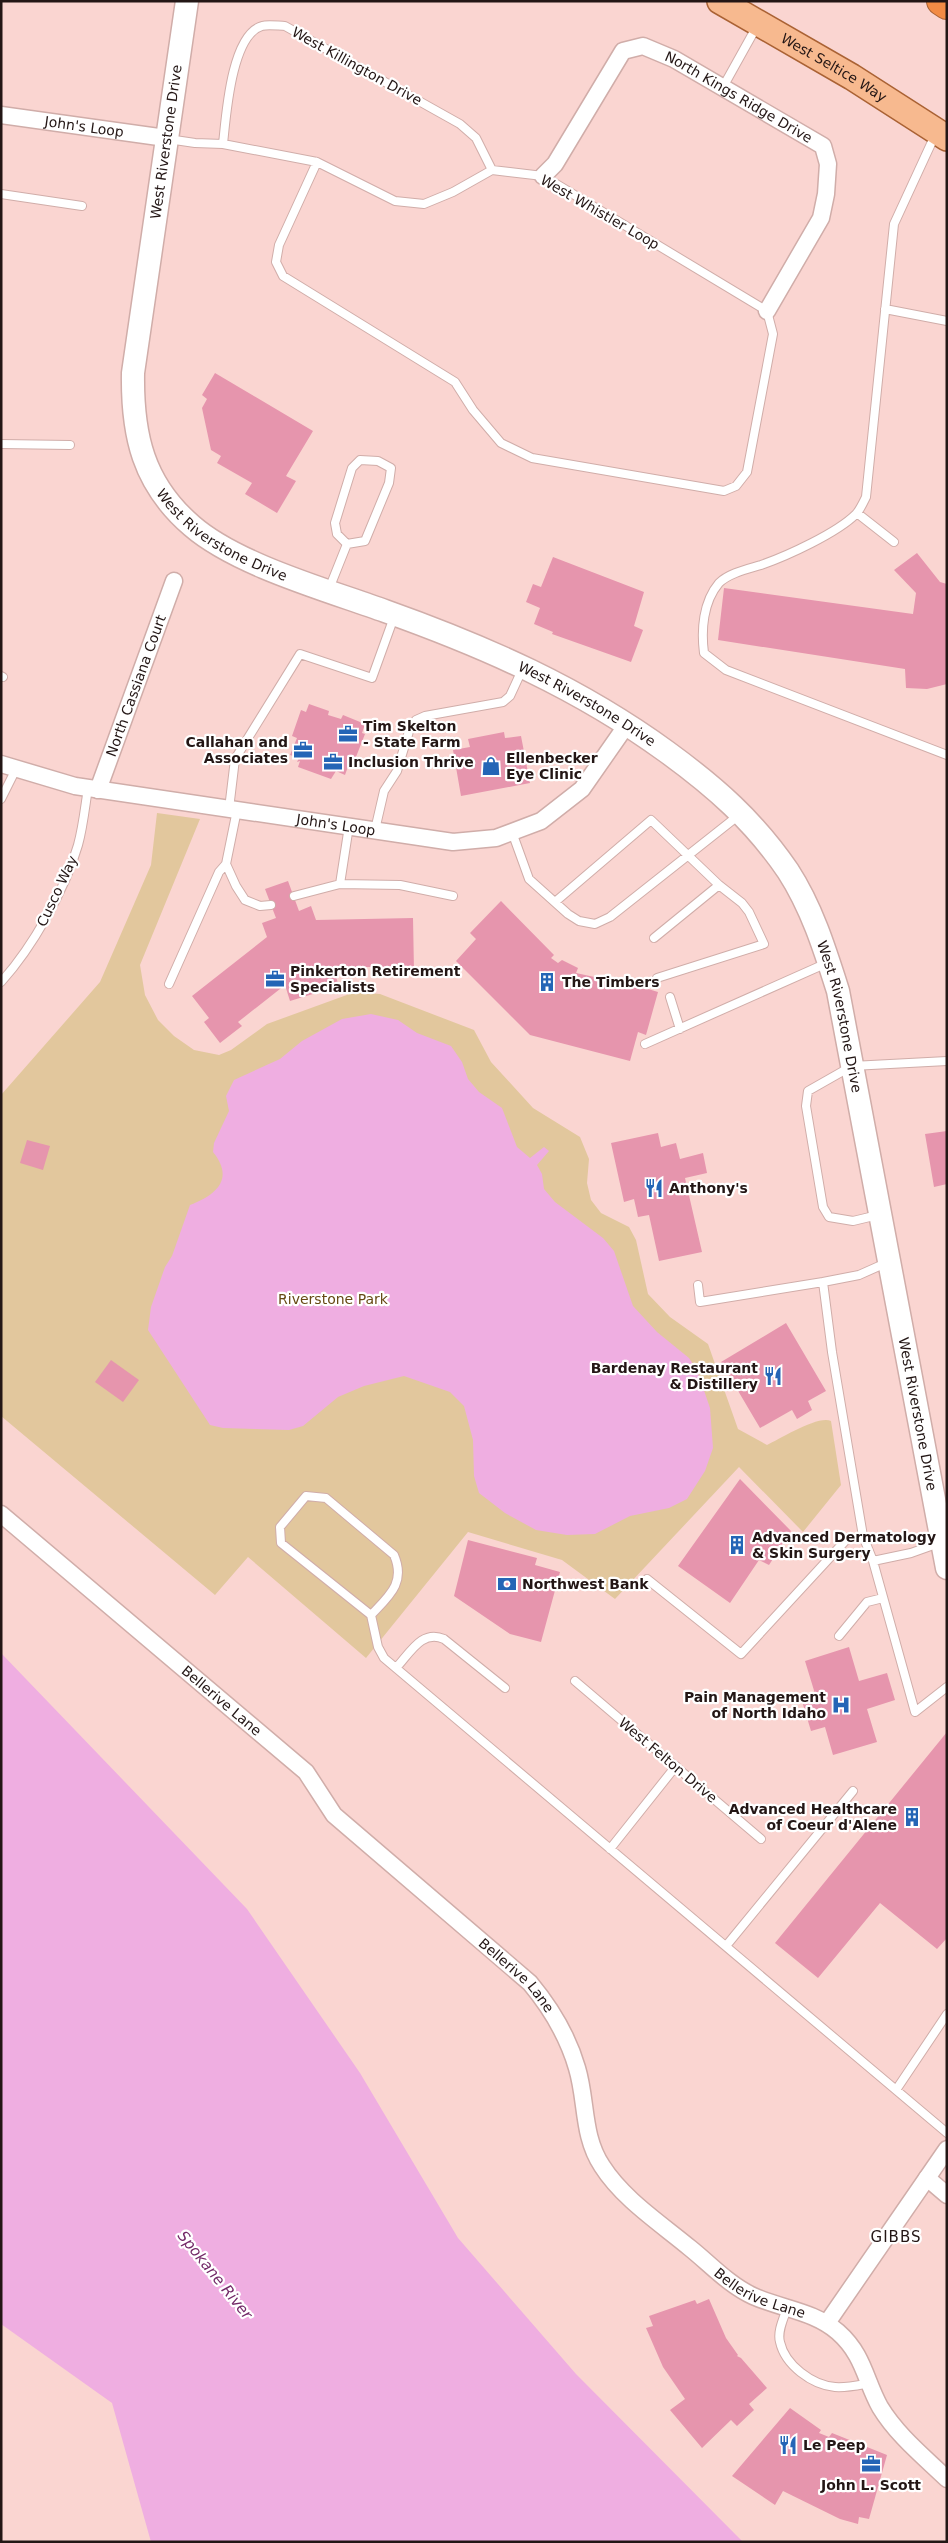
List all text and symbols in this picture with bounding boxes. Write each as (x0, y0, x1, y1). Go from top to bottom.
street label: West Killington Drive (289, 24, 425, 108)
street label: West Seltice Way (778, 30, 890, 105)
street label: North Kings Ridge Drive (662, 48, 815, 146)
street label: West Riverstone Drive (147, 64, 185, 220)
street label: John's Loop (43, 113, 125, 140)
street label: West Whistler Loop (538, 171, 662, 253)
street label: West Riverstone Drive (153, 486, 290, 584)
street label: North Cassiana Court (103, 612, 169, 759)
street label: West Riverstone Drive (516, 658, 659, 749)
place label: Tim Skelton - State Farm (363, 718, 461, 750)
office icon: Tim Skelton - State Farm (337, 723, 359, 745)
place label: Callahan and Associates (186, 734, 288, 766)
office icon: Callahan and Associates (292, 739, 314, 761)
place label: Ellenbecker Eye Clinic (506, 750, 598, 782)
office icon: Inclusion Thrive (322, 751, 344, 773)
place label: Inclusion Thrive (348, 754, 474, 770)
shop icon: Ellenbecker Eye Clinic (480, 755, 502, 777)
street label: John's Loop (294, 811, 377, 838)
street label: Cusco Way (34, 853, 80, 929)
street label: West Riverstone Drive (814, 938, 865, 1094)
place label: Pinkerton Retirement Specialists (290, 963, 461, 995)
office icon: Pinkerton Retirement Specialists (264, 968, 286, 990)
building icon: The Timbers (536, 971, 558, 993)
place label: The Timbers (562, 974, 660, 990)
restaurant icon: Anthony's (643, 1177, 665, 1199)
place label: Anthony's (669, 1180, 748, 1196)
park label: Riverstone Park (278, 1291, 389, 1307)
street label: West Riverstone Drive (896, 1336, 940, 1492)
place label: Bardenay Restaurant & Distillery (591, 1360, 758, 1392)
restaurant icon: Bardenay Restaurant & Distillery (762, 1365, 784, 1387)
place label: Advanced Dermatology & Skin Surgery (752, 1529, 936, 1561)
building icon: Advanced Dermatology & Skin Surgery (726, 1534, 748, 1556)
bank icon: Northwest Bank (496, 1573, 518, 1595)
place label: Northwest Bank (522, 1576, 649, 1592)
street label: Bellerive Lane (178, 1662, 265, 1739)
place label: Pain Management of North Idaho (684, 1689, 826, 1721)
hospital icon: Pain Management of North Idaho (830, 1694, 852, 1716)
street label: West Felton Drive (616, 1714, 720, 1806)
place label: Advanced Healthcare of Coeur d'Alene (729, 1801, 897, 1833)
building icon: Advanced Healthcare of Coeur d'Alene (901, 1806, 923, 1828)
street label: Bellerive Lane (476, 1935, 557, 2015)
water label: Spokane River (174, 2227, 257, 2323)
district label: GIBBS (871, 2228, 921, 2246)
street label: Bellerive Lane (711, 2265, 808, 2321)
restaurant icon: Le Peep (777, 2434, 799, 2456)
place label: Le Peep (803, 2437, 866, 2453)
office icon: John L. Scott (860, 2453, 882, 2475)
place label: John L. Scott (820, 2477, 921, 2493)

